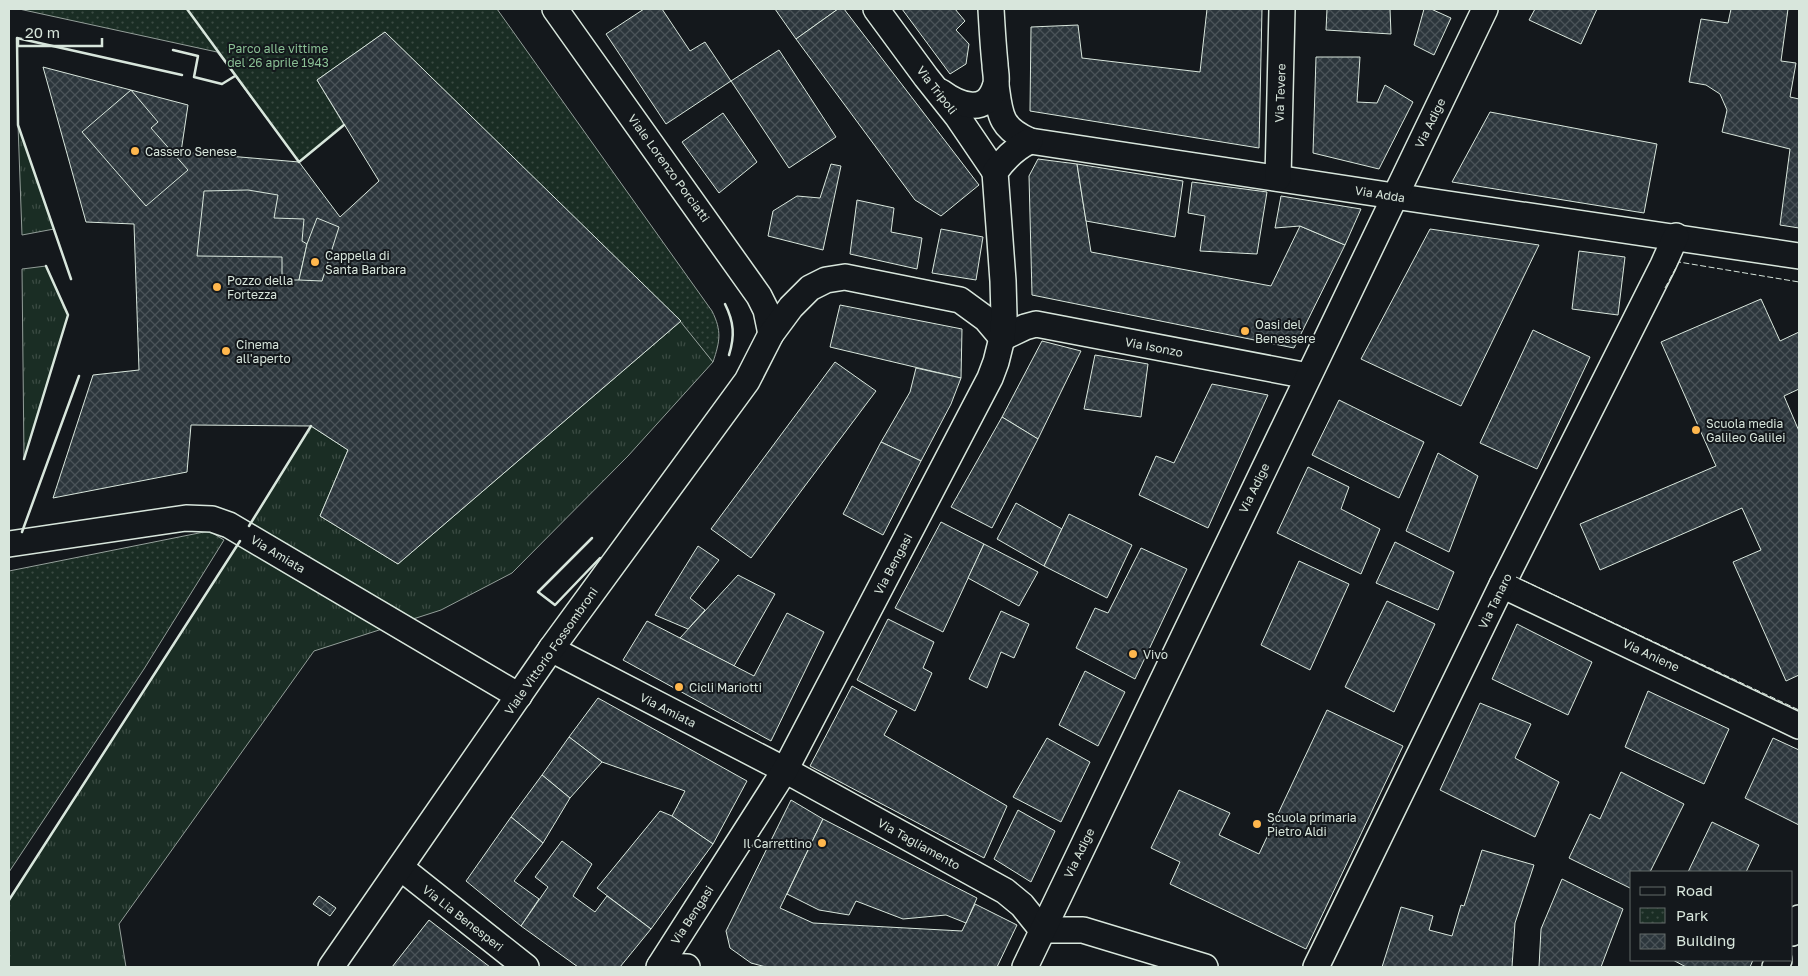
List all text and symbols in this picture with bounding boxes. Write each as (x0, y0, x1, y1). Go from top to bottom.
scale bar (18, 15, 101, 47)
text: 20 m (25, 23, 60, 41)
park label: Parco alle vittime del 26 aprile 1943 (227, 41, 329, 70)
street label: Via Tripoli (914, 63, 960, 117)
street label: Via Tevere (1271, 63, 1289, 123)
street label: Via Adige (1411, 95, 1449, 151)
street label: Viale Lorenzo Porciatti (625, 111, 713, 225)
place label: Cassero Senese (145, 144, 237, 159)
marker: Cassero Senese (129, 145, 141, 157)
street label: Via Adda (1354, 183, 1406, 205)
place label: Cappella di Santa Barbara (325, 248, 406, 277)
marker: Cappella di Santa Barbara (309, 256, 321, 268)
place label: Pozzo della Fortezza (227, 273, 293, 302)
marker: Pozzo della Fortezza (211, 281, 223, 293)
place label: Oasi del Benessere (1255, 317, 1316, 346)
marker: Oasi del Benessere (1239, 325, 1251, 337)
street label: Via Isonzo (1124, 334, 1184, 360)
place label: Cinema all'aperto (236, 337, 291, 366)
marker: Cinema all'aperto (220, 345, 232, 357)
place label: Scuola media Galileo Galilei (1706, 416, 1785, 445)
marker: Scuola media Galileo Galilei (1690, 424, 1702, 436)
street label: Via Adige (1235, 460, 1273, 516)
street label: Via Bengasi (871, 531, 915, 597)
street label: Via Amiata (248, 532, 308, 576)
street label: Via Tanaro (1475, 571, 1515, 631)
street label: Viale Vittorio Fossombroni (501, 584, 601, 718)
street label: Via Aniene (1620, 635, 1682, 675)
place label: Vivo (1143, 647, 1168, 662)
marker: Vivo (1127, 648, 1139, 660)
place label: Cicli Mariotti (689, 680, 762, 695)
marker: Cicli Mariotti (673, 681, 685, 693)
street label: Via Amiata (637, 689, 699, 731)
place label: Scuola primaria Pietro Aldi (1267, 810, 1357, 839)
street label: Via Tagliamento (875, 815, 963, 873)
marker: Scuola primaria Pietro Aldi (1251, 818, 1263, 830)
street label: Via Adige (1060, 825, 1098, 881)
place label: Il Carrettino (743, 836, 812, 851)
marker: Il Carrettino (816, 837, 828, 849)
legend (1630, 871, 1793, 961)
text: Road (1676, 881, 1713, 899)
street label: Via Lia Benesperi (419, 882, 507, 954)
street label: Via Bengasi (667, 883, 717, 947)
text: Park (1676, 906, 1709, 924)
text: Building (1676, 931, 1736, 949)

